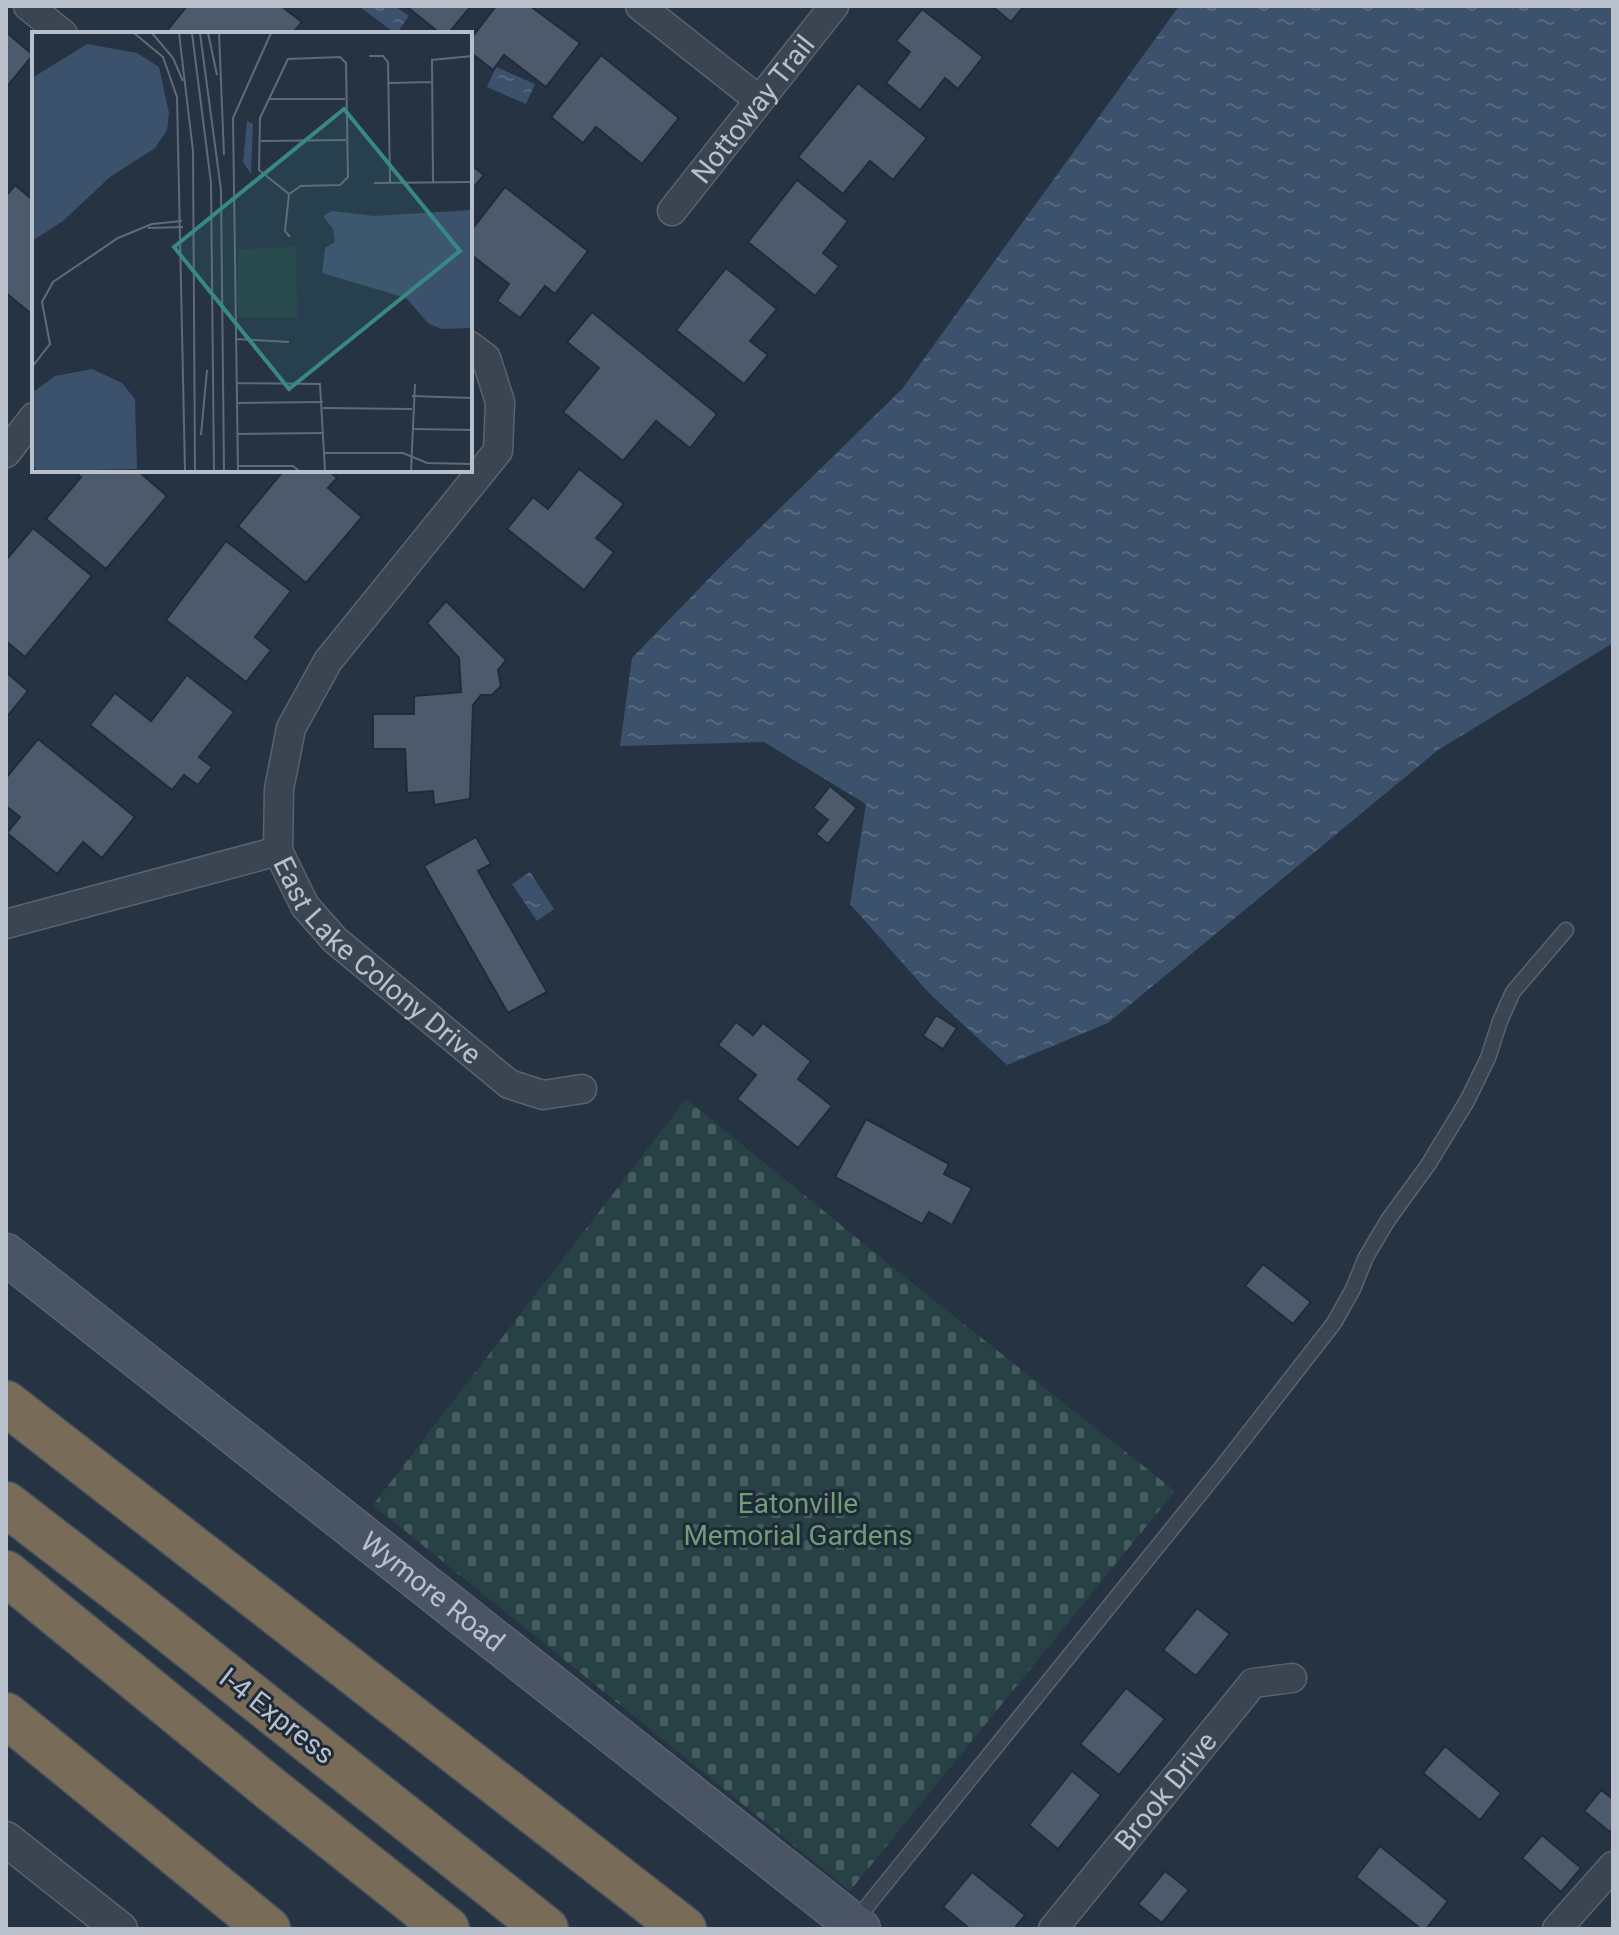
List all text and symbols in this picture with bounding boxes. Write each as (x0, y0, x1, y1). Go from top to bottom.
street label: Nottoway Trail (684, 28, 821, 190)
inset map (32, 32, 472, 472)
street label: East Lake Colony Drive (267, 851, 488, 1071)
park label: Eatonville Memorial Gardens (683, 1487, 913, 1552)
street label: Wymore Road (354, 1524, 511, 1658)
street label: I-4 Express (213, 1661, 341, 1771)
street label: Brook Drive (1107, 1725, 1223, 1857)

